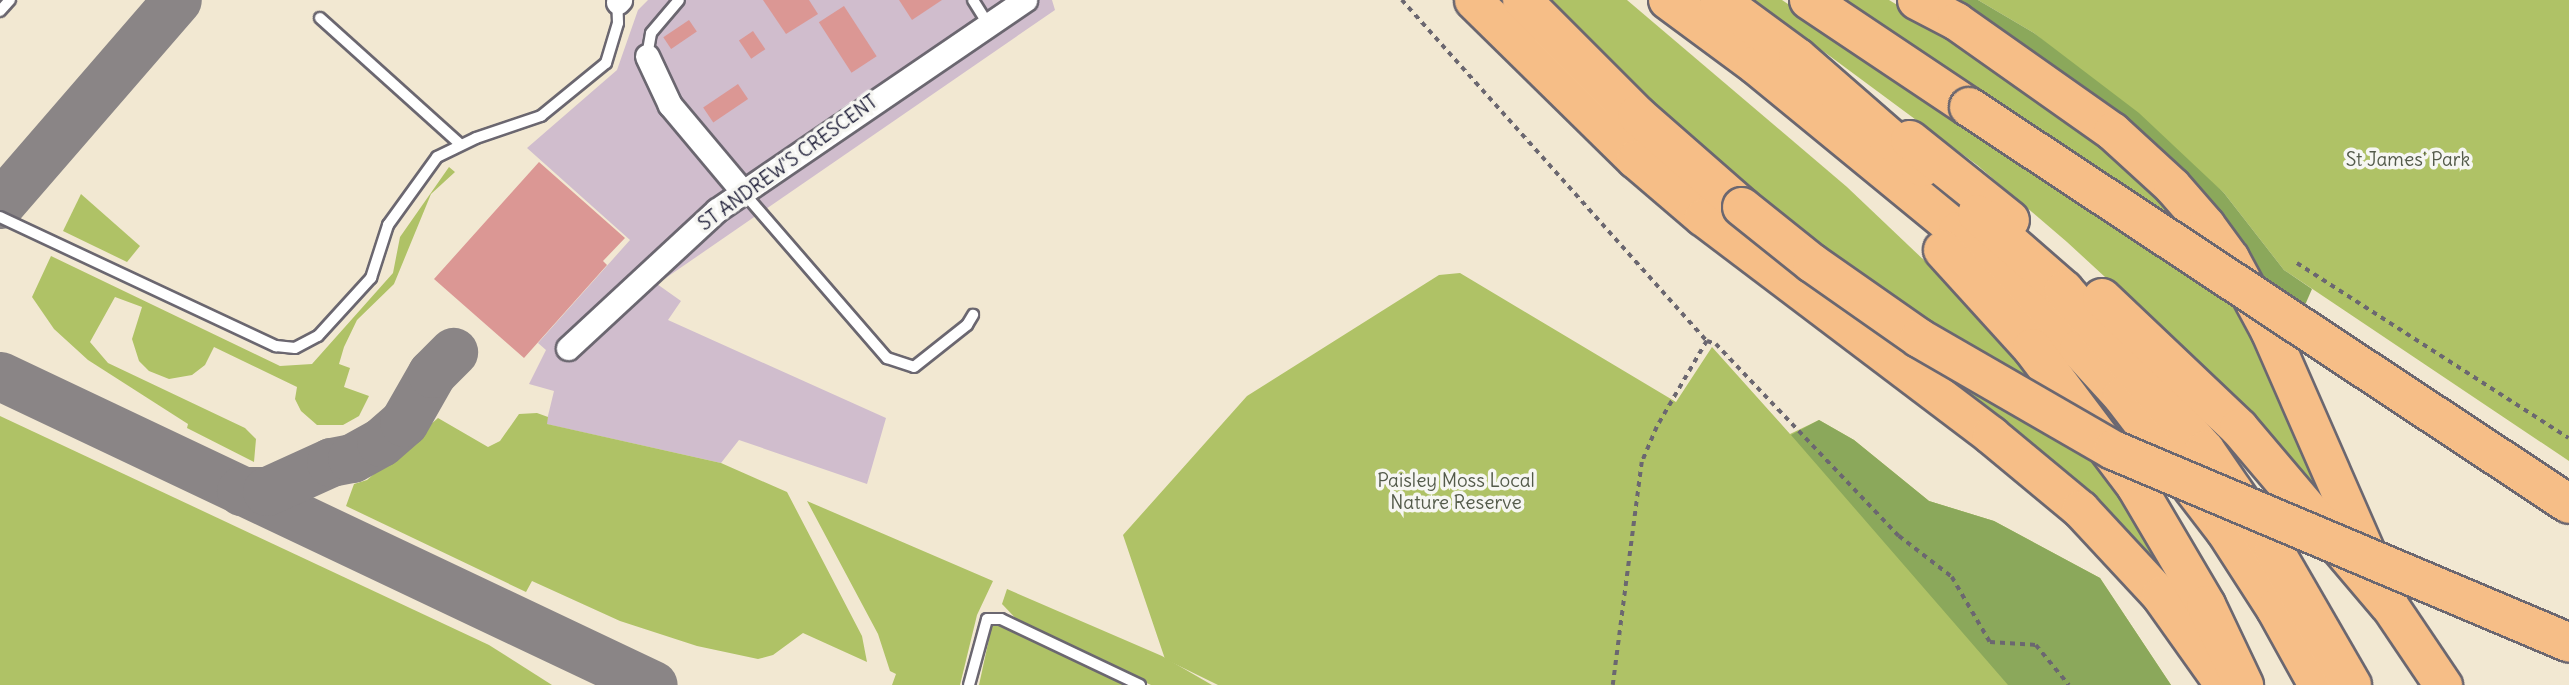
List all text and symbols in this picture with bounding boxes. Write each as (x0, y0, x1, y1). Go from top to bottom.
street label: ST ANDREW'S CRESCENT (694, 90, 882, 236)
park label: St James' Park (2346, 149, 2470, 171)
park label: Paisley Moss Local Nature Reserve (1377, 470, 1535, 514)

